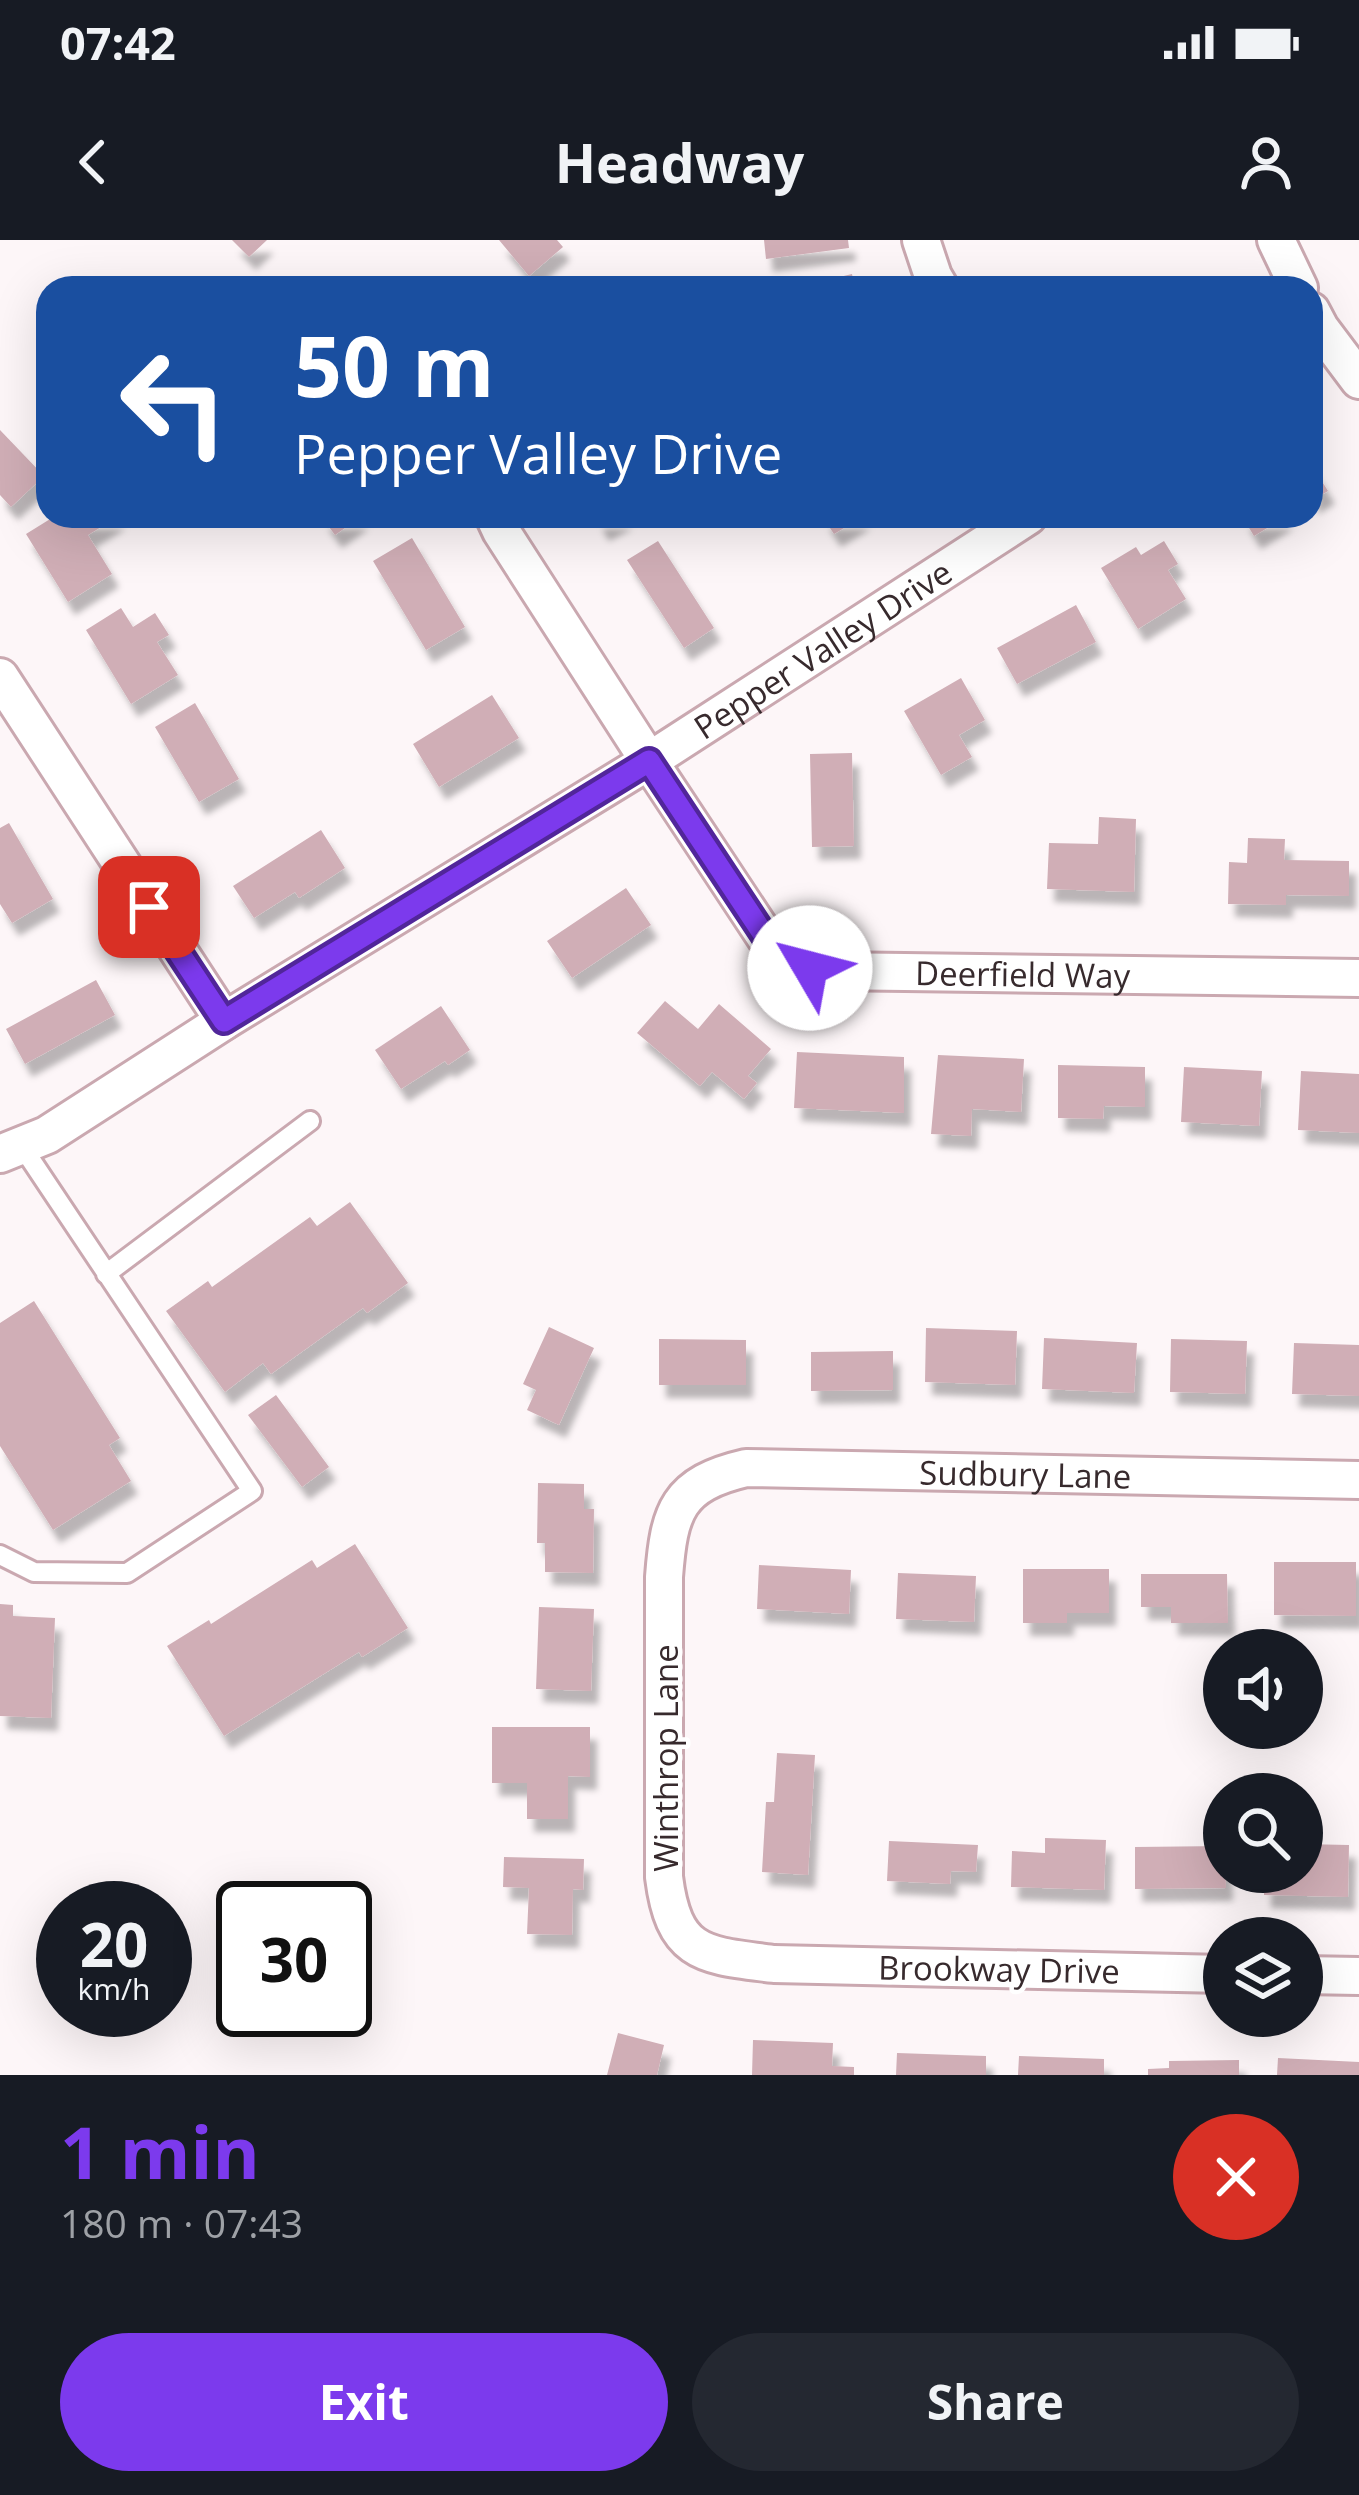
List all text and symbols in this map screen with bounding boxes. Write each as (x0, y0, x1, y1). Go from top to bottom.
text: 07:42 (60, 12, 176, 73)
text: Headway (555, 125, 804, 199)
icon: back (60, 129, 126, 195)
icon: person (1233, 129, 1299, 195)
text: 50 m (294, 307, 494, 422)
icon: left (96, 324, 252, 480)
text: Pepper Valley Drive (294, 416, 782, 490)
street label: Pepper Valley Drive (685, 549, 960, 749)
pin (98, 856, 200, 958)
icon: arrive (116, 874, 182, 940)
position arrow (747, 905, 873, 1031)
street label: Deerfield Way (915, 950, 1131, 997)
street label: Sudbury Lane (919, 1449, 1132, 1498)
map controls (1203, 1629, 1323, 2037)
button: sound (1203, 1629, 1323, 1749)
street label: Winthrop Lane (643, 1644, 688, 1872)
button: search (1203, 1773, 1323, 1893)
speed limit sign: 30 (216, 1881, 372, 2037)
text: 20 (80, 1903, 148, 1985)
button: layers (1203, 1917, 1323, 2037)
street label: Brookway Drive (878, 1944, 1120, 1994)
text: km/h (78, 1968, 150, 2009)
text: 1 min (60, 2102, 260, 2200)
button: close (1173, 2114, 1299, 2240)
text: 180 m · 07:43 (60, 2196, 303, 2249)
button: Exit (60, 2333, 668, 2471)
button: Share (692, 2333, 1299, 2471)

